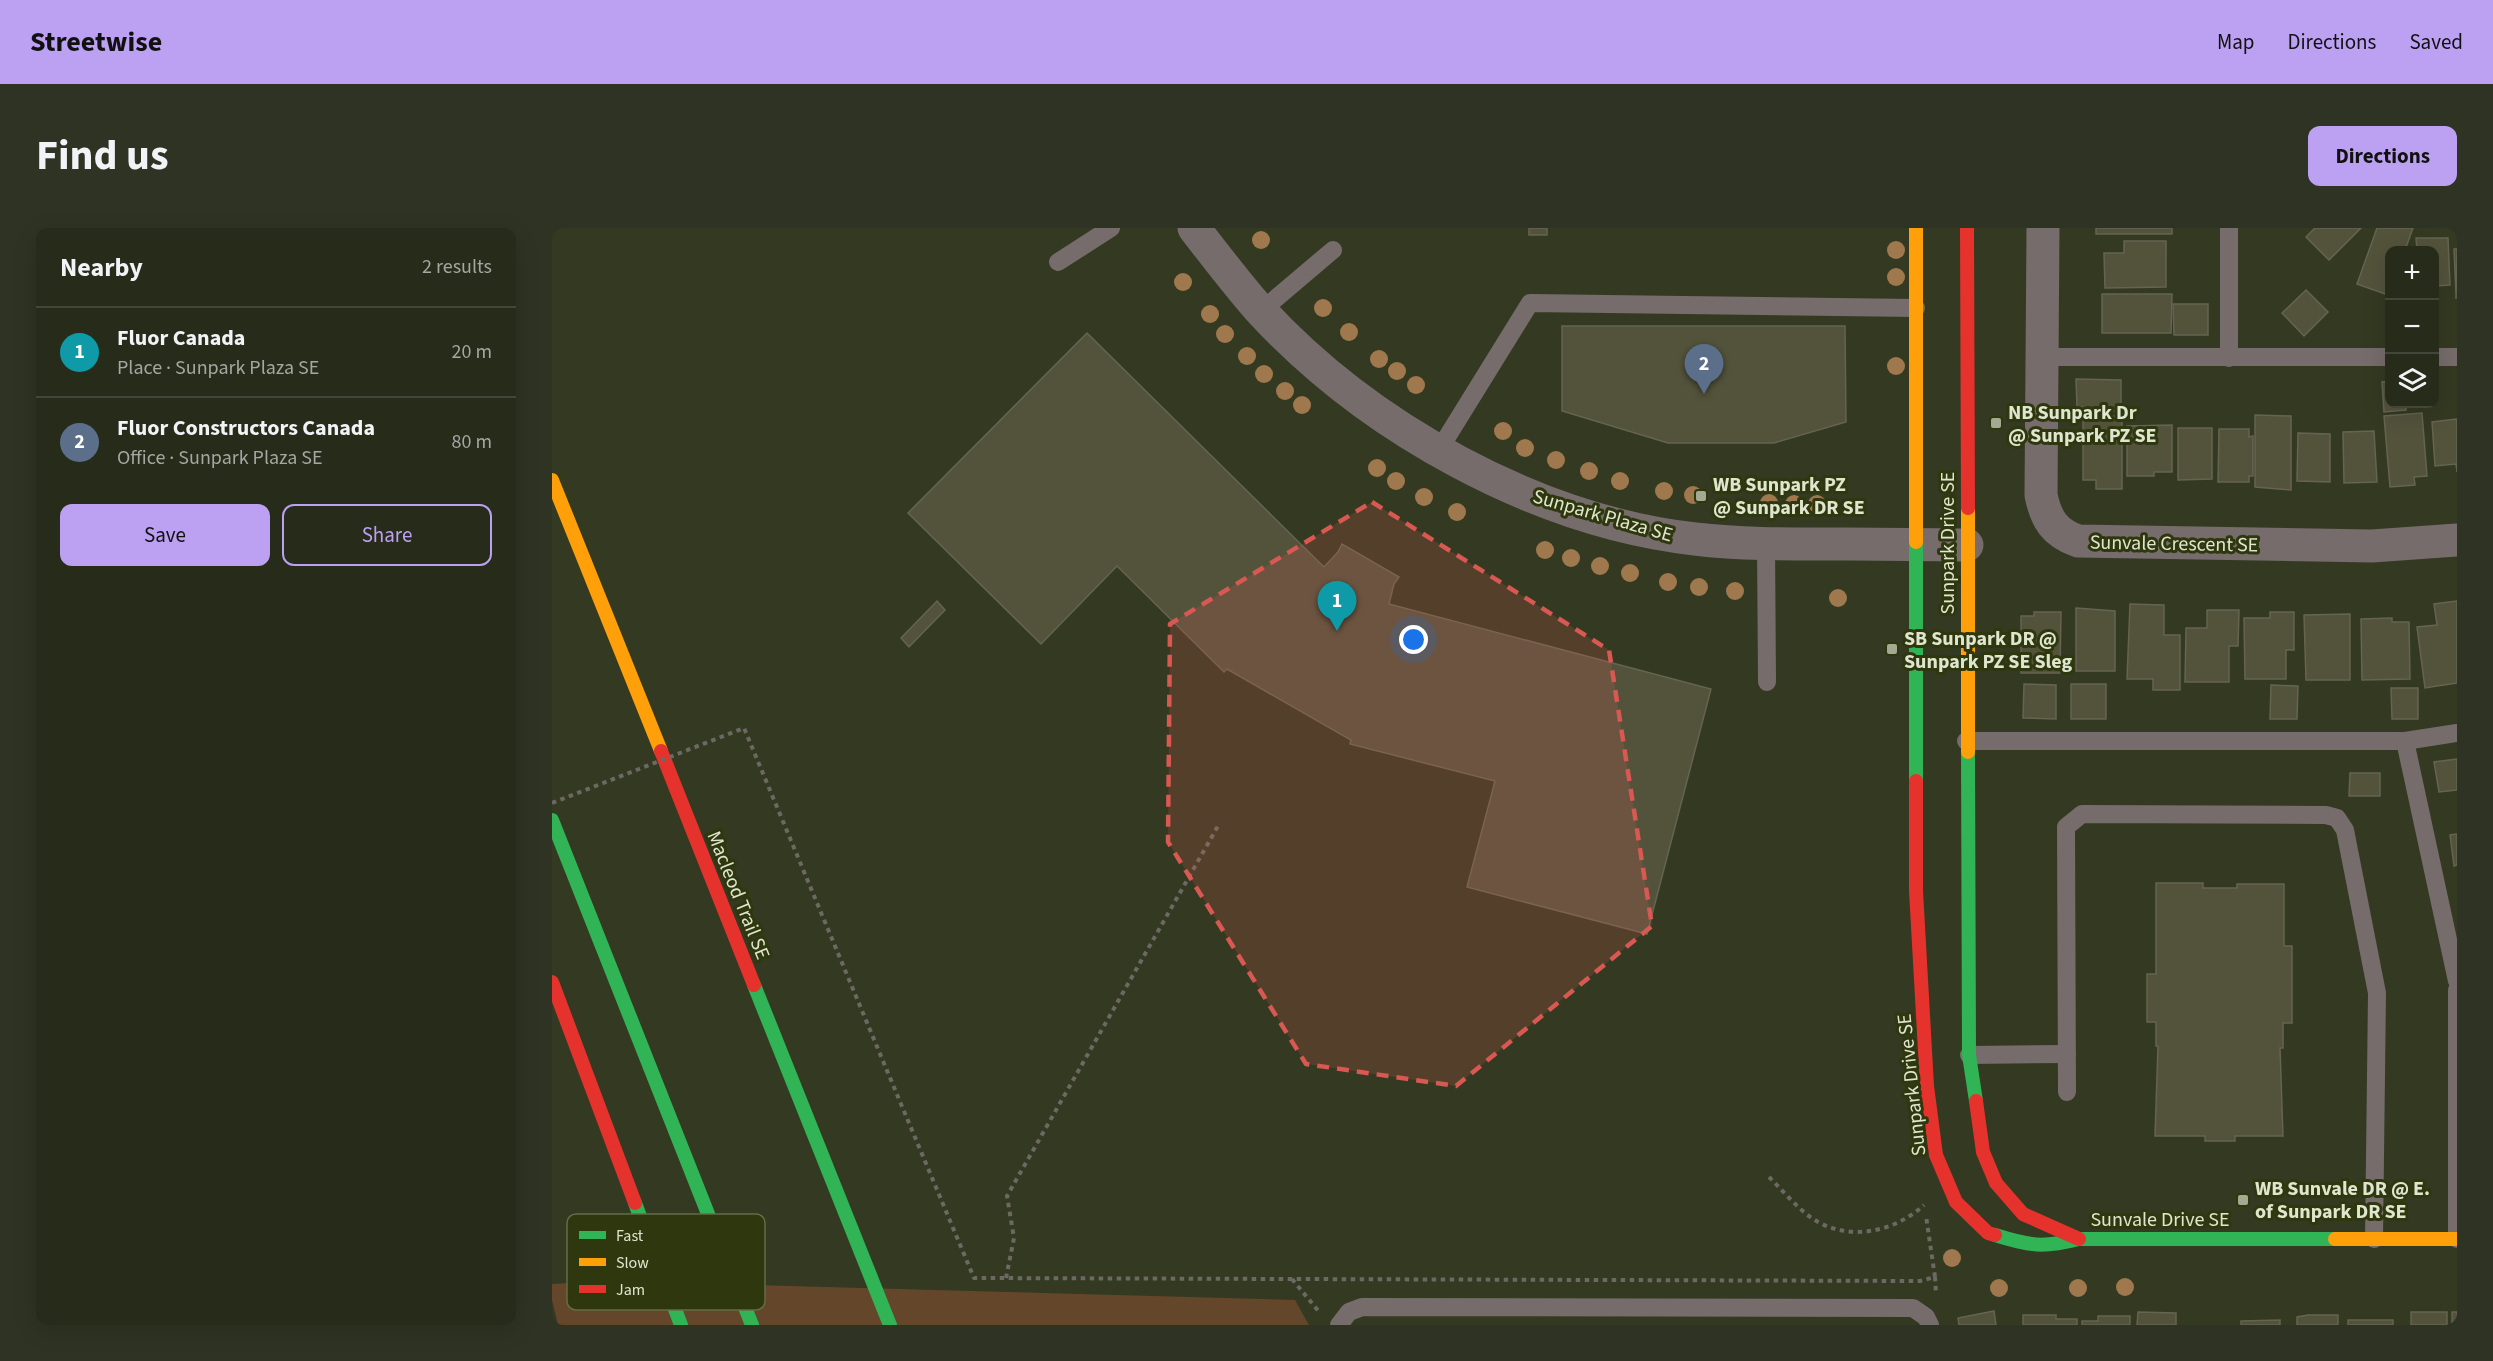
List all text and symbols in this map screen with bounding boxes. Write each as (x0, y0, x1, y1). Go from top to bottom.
text: Streetwise (30, 22, 162, 62)
text: Map (2217, 27, 2255, 57)
text: Directions (2288, 27, 2376, 57)
text: Saved (2409, 27, 2463, 57)
text: Find us (36, 126, 169, 186)
button: Directions (2308, 126, 2457, 186)
map controls (2385, 246, 2439, 408)
button: + (2385, 246, 2439, 300)
text: Nearby (60, 249, 143, 286)
text: 2 results (422, 253, 492, 281)
button: − (2385, 300, 2439, 354)
text: Fluor Canada (117, 322, 245, 354)
text: 1 (74, 338, 85, 366)
text: 20 m (452, 338, 492, 366)
pin: 2 (1684, 344, 1724, 394)
text: Place · Sunpark Plaza SE (117, 354, 319, 382)
button: layers (2385, 354, 2439, 408)
place label: NB Sunpark Dr @ Sunpark PZ SE (2008, 399, 2156, 450)
text: Fluor Constructors Canada (117, 412, 375, 444)
marker: NB Sunpark Dr @ Sunpark PZ SE (1989, 416, 2003, 430)
text: 2 (74, 428, 85, 456)
text: 80 m (452, 428, 492, 456)
text: Office · Sunpark Plaza SE (117, 444, 322, 472)
place label: WB Sunpark PZ @ Sunpark DR SE (1713, 471, 1865, 522)
street label: Sunpark Drive SE (1934, 472, 1962, 614)
street label: Sunpark Plaza SE (1530, 483, 1676, 549)
marker: WB Sunpark PZ @ Sunpark DR SE (1694, 489, 1708, 503)
button: Save (60, 504, 270, 566)
button: Share (282, 504, 492, 566)
street label: Sunvale Crescent SE (2089, 529, 2258, 559)
pin: 1 (1318, 582, 1356, 631)
your location (1399, 625, 1428, 654)
place label: SB Sunpark DR @ Sunpark PZ SE Sleg (1904, 625, 2072, 676)
marker: SB Sunpark DR @ Sunpark PZ SE Sleg (1885, 642, 1899, 656)
street label: Macleod Trail SE (700, 827, 777, 964)
street label: Sunpark Drive SE (1891, 1012, 1933, 1157)
place label: WB Sunvale DR @ E. of Sunpark DR SE (2255, 1175, 2430, 1226)
marker: WB Sunvale DR @ E. of Sunpark DR SE (2236, 1193, 2250, 1207)
street label: Sunvale Drive SE (2090, 1206, 2230, 1234)
legend (567, 1214, 765, 1310)
text: Fast (616, 1225, 644, 1247)
text: Slow (616, 1252, 649, 1274)
text: Jam (616, 1279, 645, 1301)

